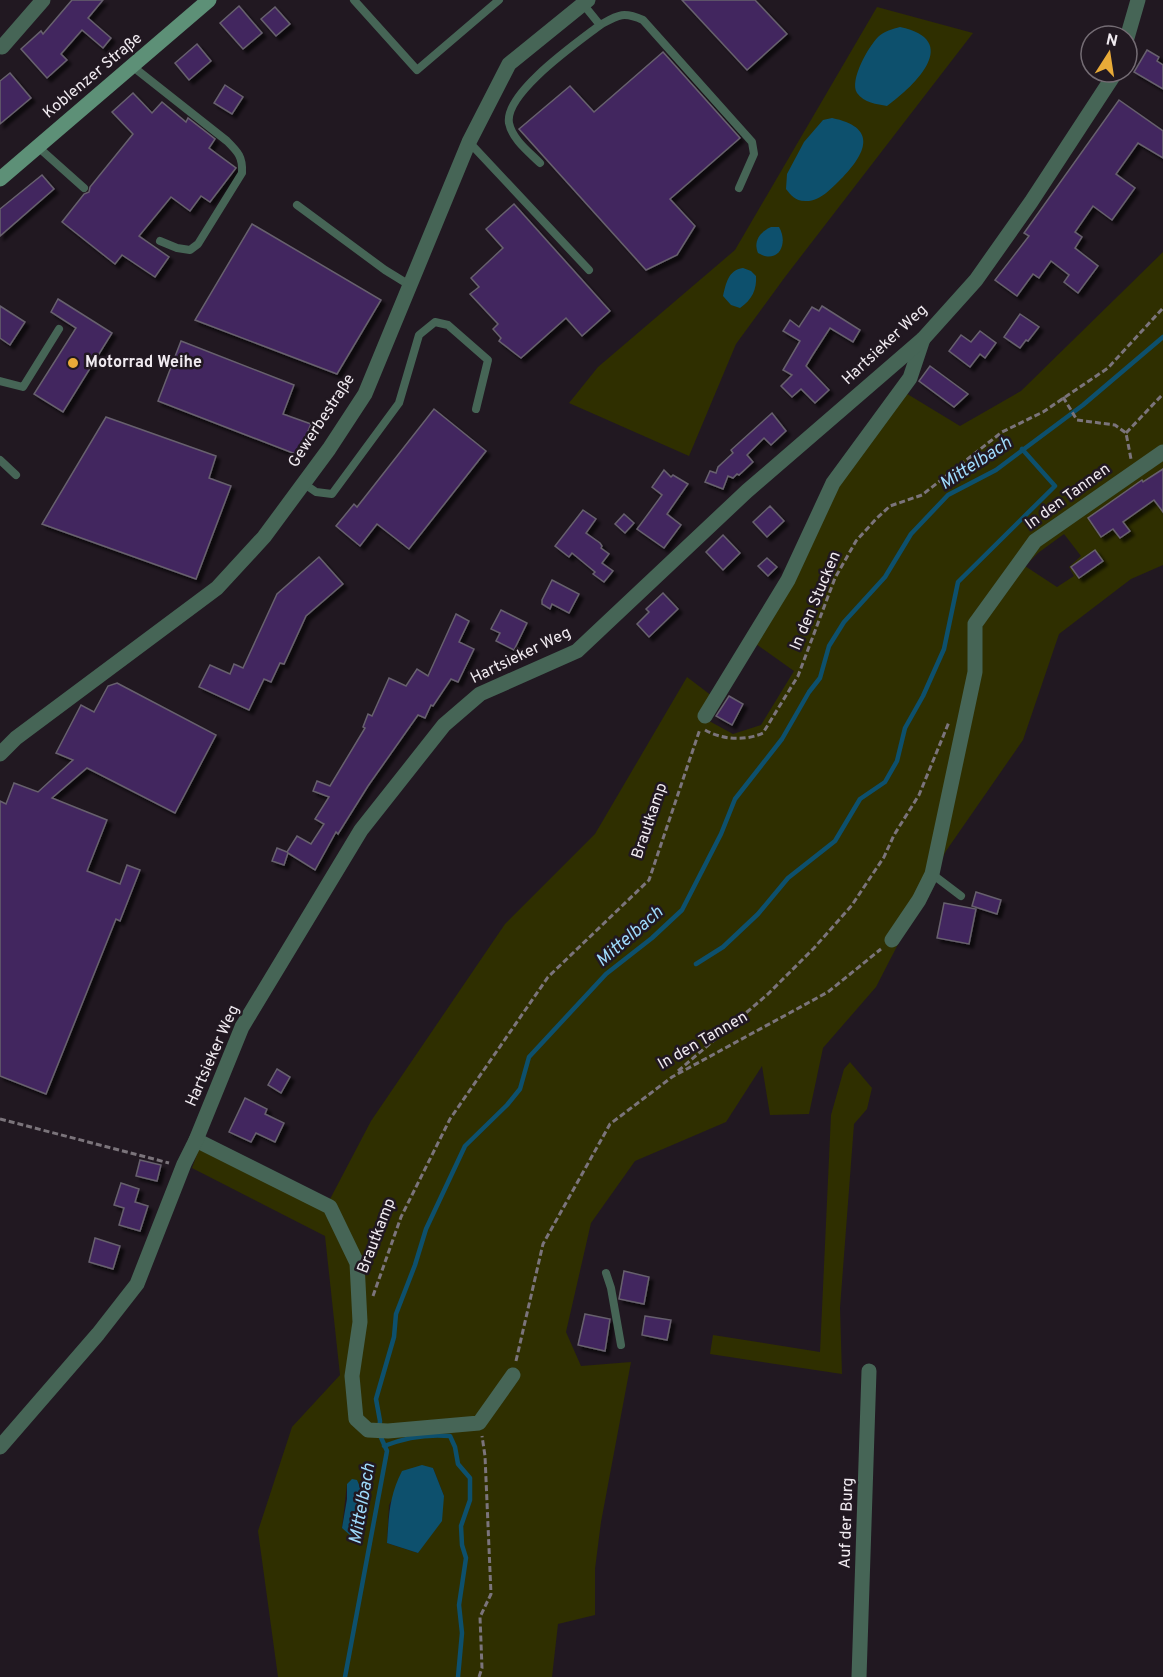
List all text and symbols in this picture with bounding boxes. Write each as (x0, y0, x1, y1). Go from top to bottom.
north arrow (1079, 24, 1139, 84)
street label: Koblenzer Straße (39, 29, 147, 123)
text: N (1104, 30, 1119, 52)
street label: Hartsieker Weg (838, 300, 932, 390)
place label: Motorrad Weihe (85, 353, 202, 373)
marker: Motorrad Weihe (66, 356, 80, 370)
street label: Gewerbestraße (284, 370, 360, 472)
water label: Mittelbach (935, 432, 1017, 496)
street label: In den Tannen (1022, 459, 1114, 535)
street label: In den Stucken (786, 548, 846, 654)
street label: Hartsieker Weg (467, 623, 575, 689)
street label: Brautkamp (628, 780, 672, 862)
water label: Mittelbach (592, 901, 669, 973)
street label: Hartsieker Weg (182, 1002, 244, 1110)
street label: In den Tannen (655, 1007, 751, 1075)
street label: Brautkamp (353, 1195, 401, 1277)
water label: Mittelbach (345, 1461, 381, 1546)
street label: Auf der Burg (835, 1477, 859, 1569)

